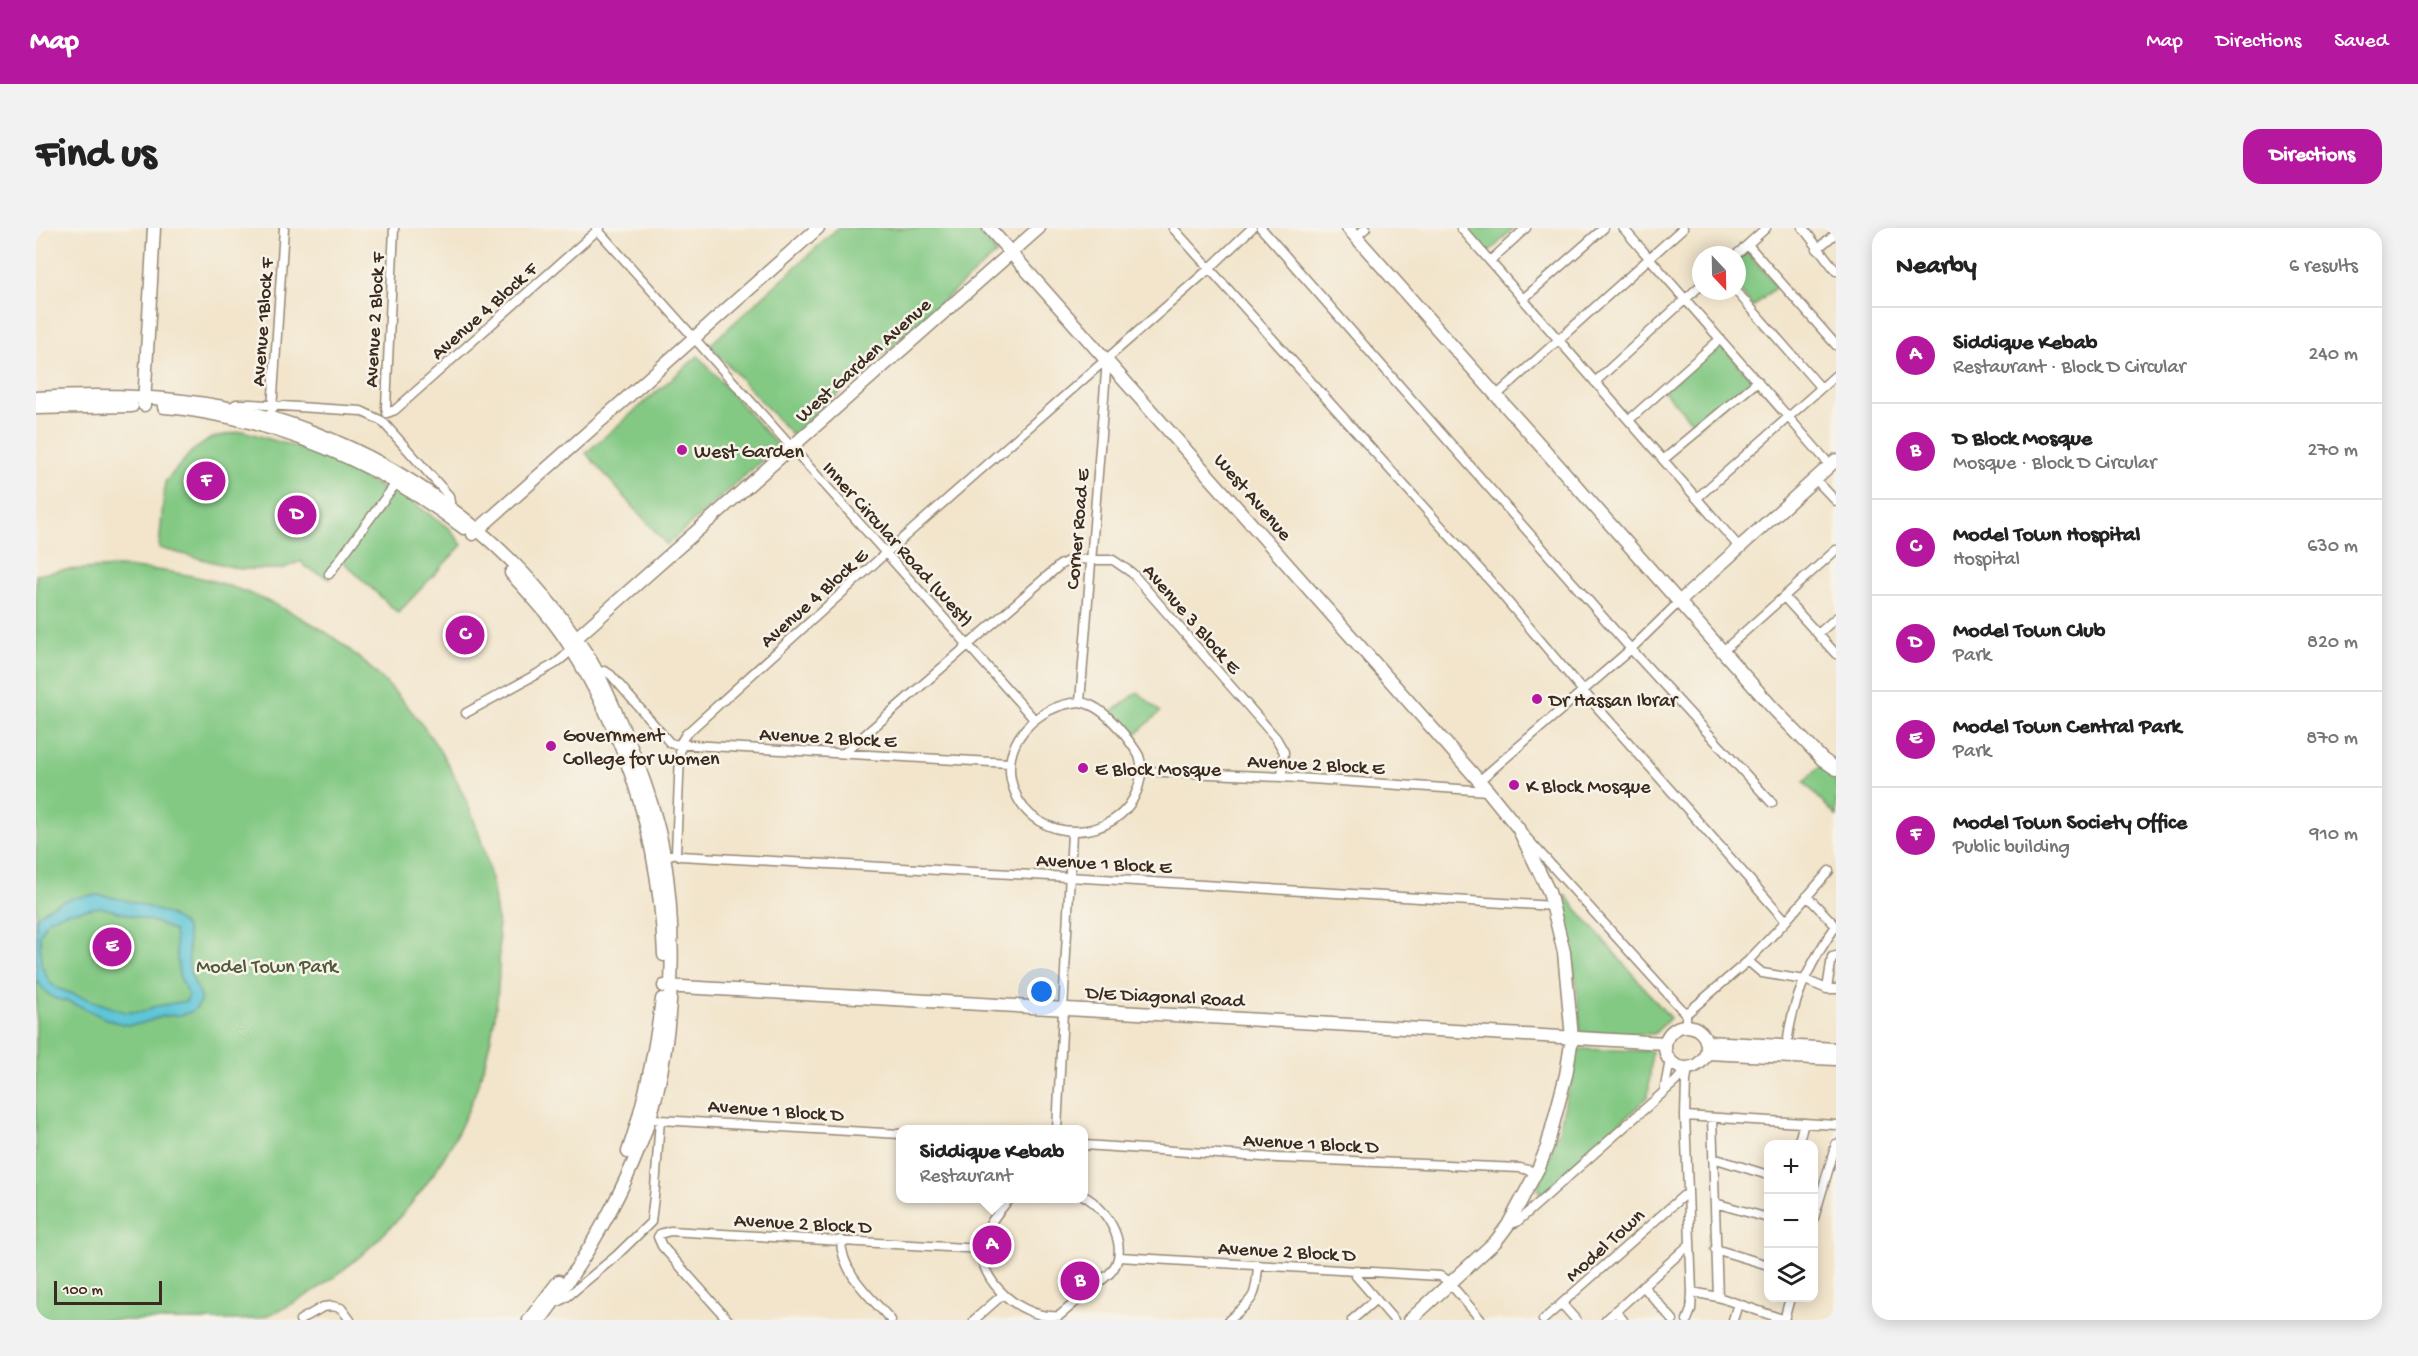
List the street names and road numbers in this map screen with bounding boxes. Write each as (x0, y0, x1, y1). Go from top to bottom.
street label: Avenue 2 Block F (361, 250, 392, 388)
street label: Avenue 1Block F (249, 256, 281, 387)
street label: Avenue 4 Block F (428, 258, 544, 366)
street label: West Garden Avenue (792, 294, 937, 429)
street label: West Avenue (1207, 450, 1296, 547)
street label: Inner Circular Road (West) (816, 458, 977, 633)
street label: Corner Road E (1063, 467, 1096, 590)
street label: Avenue 4 Block E (757, 544, 875, 654)
street label: Avenue 3 Block E (1136, 561, 1245, 681)
street label: Avenue 2 Block E (759, 724, 899, 755)
street label: Avenue 2 Block E (1247, 751, 1387, 782)
street label: Avenue 1 Block E (1035, 850, 1174, 881)
street label: D/E Diagonal Road (1083, 983, 1247, 1014)
street label: Avenue 1 Block D (707, 1096, 845, 1129)
street label: Avenue 1 Block D (1242, 1130, 1380, 1161)
street label: Model Town (1562, 1205, 1651, 1288)
street label: Avenue 2 Block D (733, 1210, 873, 1241)
street label: Avenue 2 Block D (1217, 1238, 1357, 1269)

